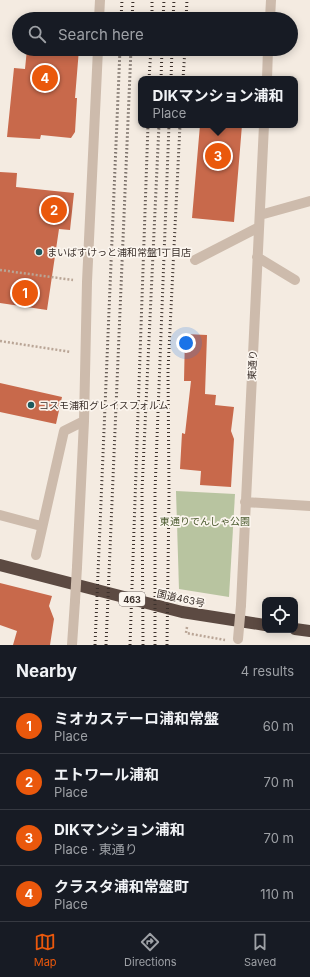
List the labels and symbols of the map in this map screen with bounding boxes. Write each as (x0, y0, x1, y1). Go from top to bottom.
pin: 4 (32, 63, 58, 93)
pin: 3 (205, 141, 231, 171)
pin: 2 (41, 195, 67, 225)
place label: まいばすけっと浦和常盤1丁目店 (47, 246, 191, 258)
marker: まいばすけっと浦和常盤1丁目店 (34, 247, 44, 257)
pin: 1 (12, 278, 38, 308)
your location (176, 333, 196, 353)
street label: 東通り (245, 350, 259, 380)
place label: コスモ浦和グレイスフォルム (39, 399, 169, 411)
marker: コスモ浦和グレイスフォルム (26, 400, 36, 410)
park label: 東通りでんしゃ公園 (160, 515, 250, 527)
street label: 国道463号 (156, 587, 206, 609)
road number: 463 (119, 592, 145, 606)

